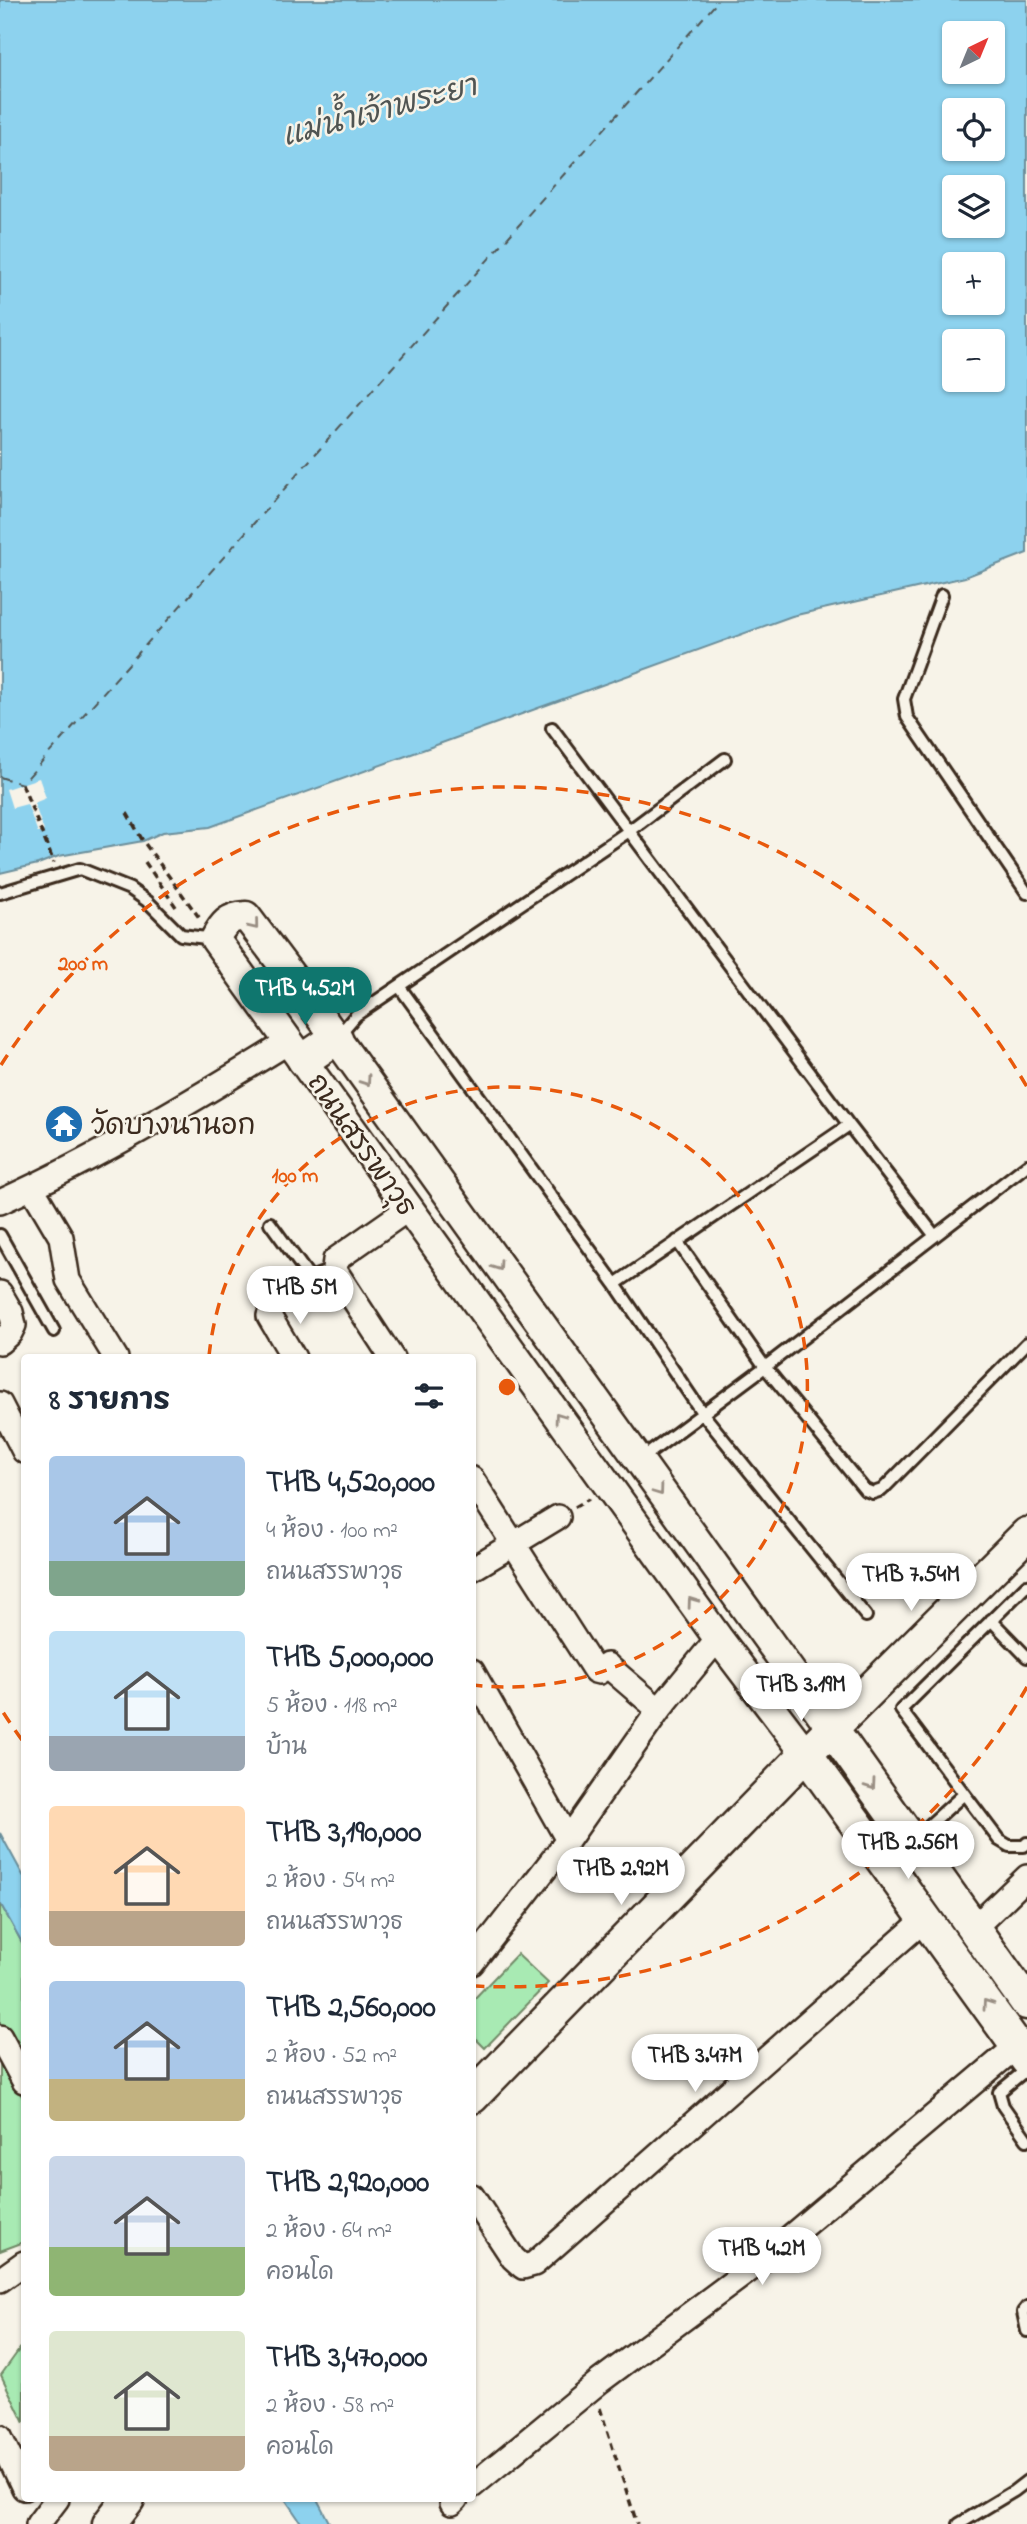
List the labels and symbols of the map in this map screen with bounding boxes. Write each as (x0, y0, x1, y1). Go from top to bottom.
north arrow (942, 21, 1004, 84)
water label: แม่น้ำเจ้าพระยา (275, 57, 484, 160)
one-way arrow (245, 918, 258, 930)
text: 200 m (57, 950, 108, 980)
pin: THB 4.52M (225, 968, 385, 1027)
street label: ถนนสรรพาวุธ (295, 1066, 425, 1226)
one-way arrow (358, 1073, 370, 1086)
temple icon: วัดบางนานอก (43, 1103, 85, 1145)
place label: วัดบางนานอก (91, 1107, 256, 1148)
text: 100 m (272, 1162, 318, 1192)
one-way arrow (490, 1258, 502, 1271)
pin: THB 5M (243, 1266, 357, 1326)
centre of rings (495, 1375, 519, 1399)
one-way arrow (555, 1412, 567, 1425)
one-way arrow (651, 1483, 663, 1496)
pin: THB 7.54M (831, 1554, 991, 1613)
one-way arrow (688, 1597, 700, 1610)
pin: THB 3.19M (721, 1664, 881, 1723)
one-way arrow (863, 1777, 876, 1790)
pin: THB 2.56M (828, 1822, 988, 1881)
pin: THB 2.92M (541, 1848, 701, 1907)
one-way arrow (983, 1999, 995, 2012)
pin: THB 3.47M (615, 2035, 775, 2094)
pin: THB 4.2M (690, 2228, 834, 2287)

